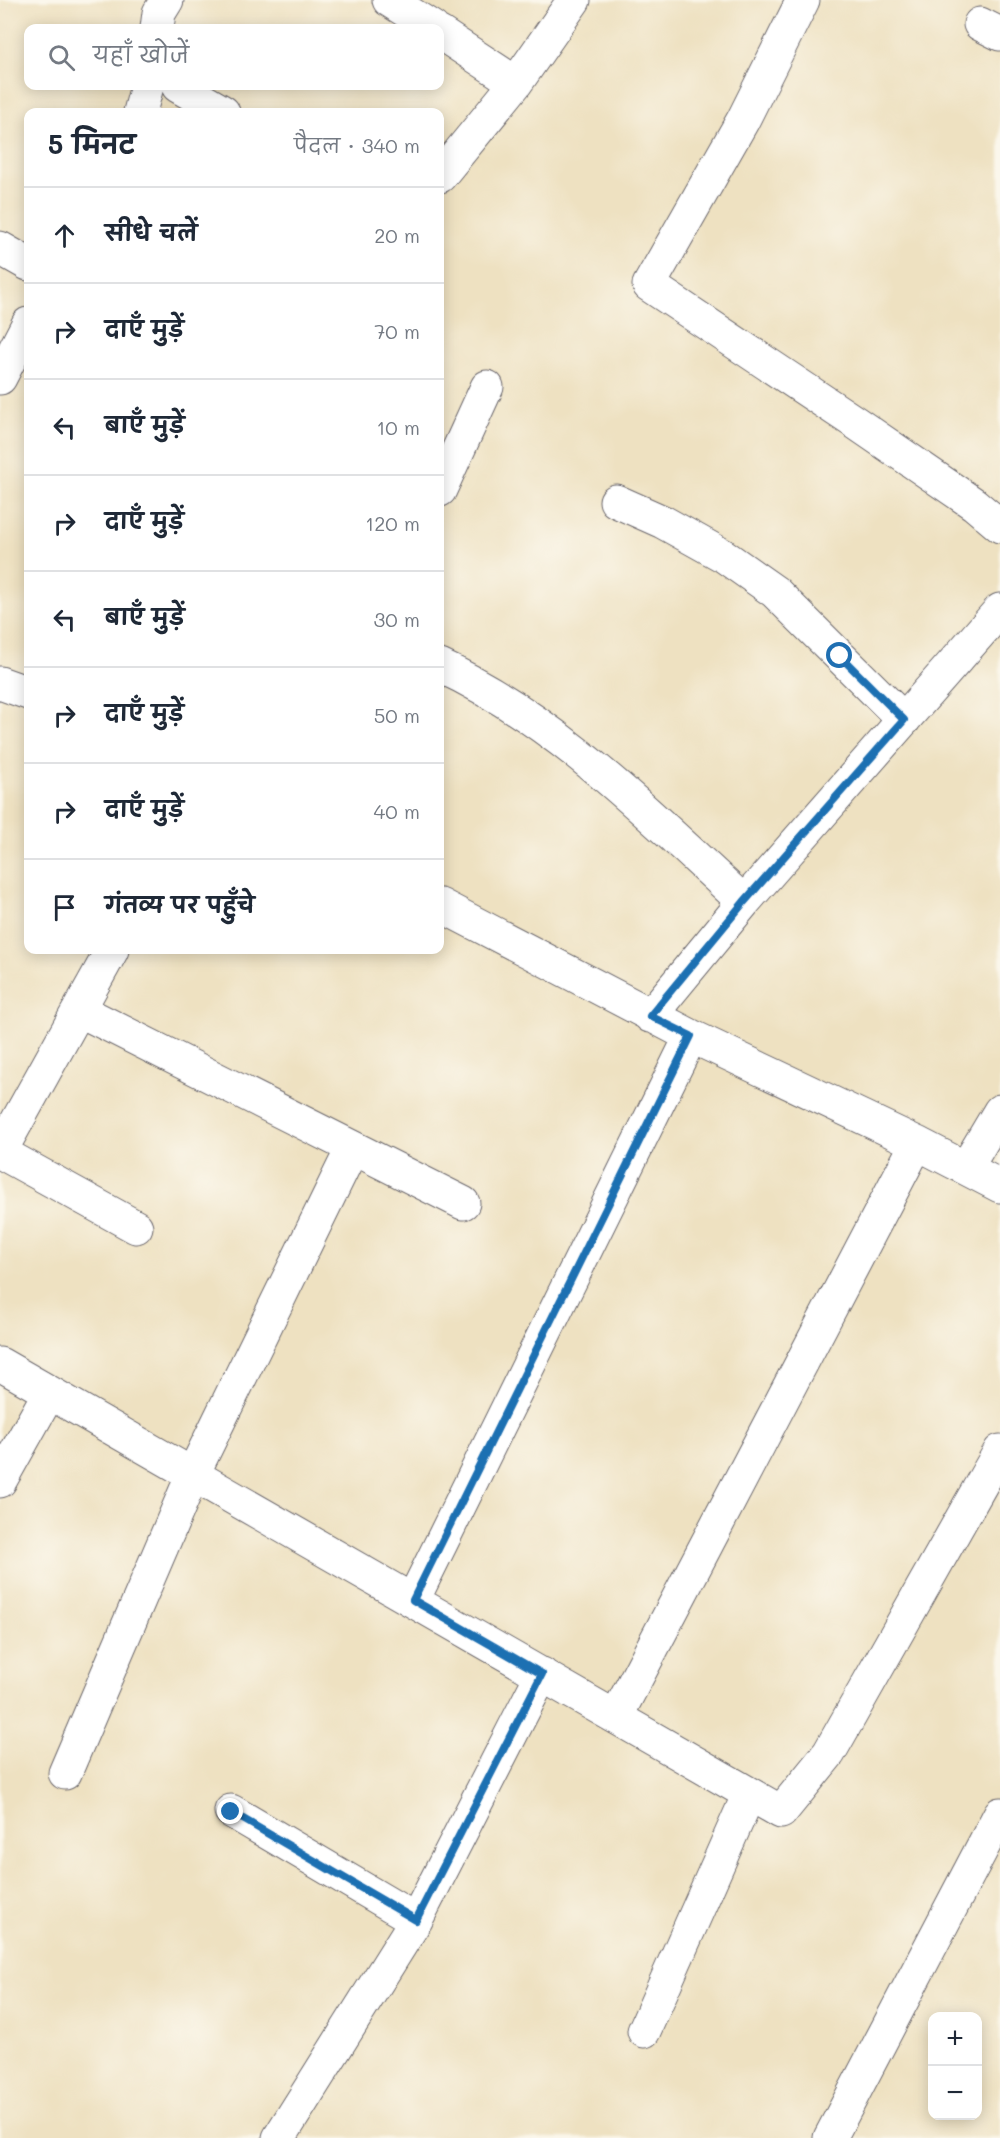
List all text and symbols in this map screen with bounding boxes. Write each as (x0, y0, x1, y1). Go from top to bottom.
search box (24, 24, 444, 90)
text: यहाँ खोजें (93, 40, 189, 69)
icon: search (45, 41, 78, 74)
text: 5 मिनट (48, 127, 136, 161)
text: पैदल · 340 m (294, 132, 420, 158)
text: सीधे चलें (105, 218, 197, 247)
icon: ahead (48, 219, 81, 252)
text: 20 m (374, 222, 420, 248)
text: दाएँ मुड़ें (105, 314, 184, 343)
icon: right (48, 315, 81, 348)
text: 70 m (374, 318, 420, 344)
text: बाएँ मुड़ें (105, 410, 185, 439)
icon: left (48, 411, 81, 444)
text: 10 m (376, 414, 420, 440)
text: दाएँ मुड़ें (105, 506, 184, 535)
icon: right (48, 507, 81, 540)
text: 120 m (365, 510, 420, 536)
text: बाएँ मुड़ें (105, 602, 185, 631)
icon: left (48, 603, 81, 636)
text: 30 m (374, 606, 420, 632)
route start (826, 642, 852, 668)
text: दाएँ मुड़ें (105, 698, 184, 727)
icon: right (48, 699, 81, 732)
text: 50 m (374, 702, 420, 728)
text: दाएँ मुड़ें (105, 794, 184, 823)
icon: right (48, 795, 81, 828)
text: 40 m (374, 798, 420, 824)
text: गंतव्य पर पहुँचे (105, 890, 255, 919)
icon: arrive (48, 891, 81, 924)
route end (217, 1798, 243, 1824)
map controls (928, 2012, 982, 2120)
button: + (928, 2012, 982, 2066)
button: − (928, 2066, 982, 2120)

